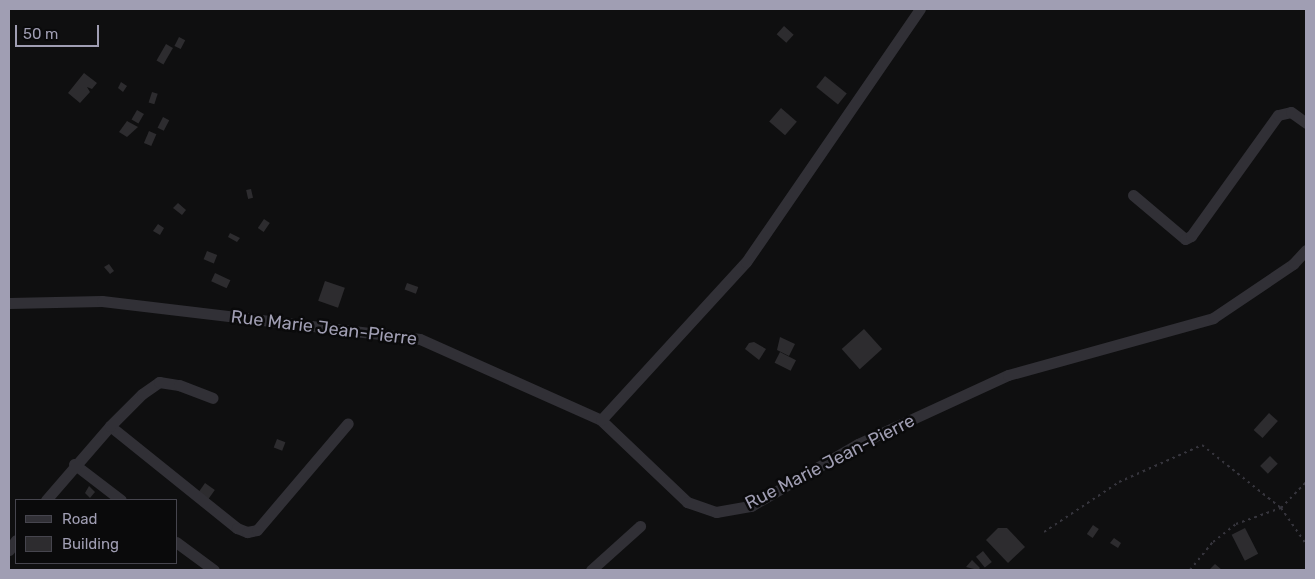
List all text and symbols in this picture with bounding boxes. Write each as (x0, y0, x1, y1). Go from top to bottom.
scale bar (18, 15, 101, 47)
text: 50 m (23, 25, 58, 43)
street label: Rue Marie Jean-Pierre (230, 306, 418, 350)
street label: Rue Marie Jean-Pierre (742, 410, 918, 514)
legend (15, 499, 178, 564)
text: Road (62, 510, 98, 528)
text: Building (62, 535, 119, 553)

